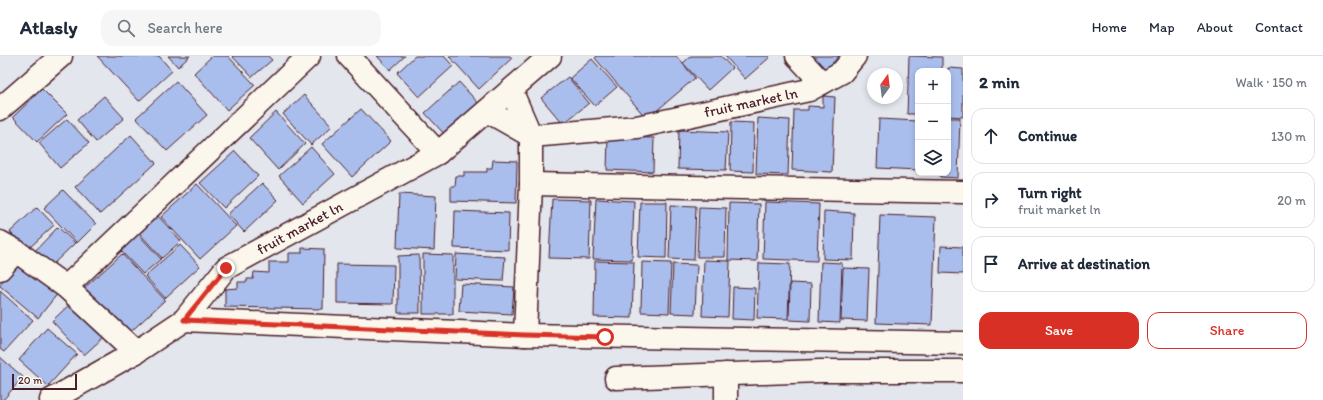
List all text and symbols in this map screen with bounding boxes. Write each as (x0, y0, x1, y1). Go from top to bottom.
search box (101, 10, 381, 46)
text: Atlasly (20, 16, 77, 39)
icon: search (115, 17, 137, 39)
text: Search here (147, 19, 223, 37)
text: Home (1092, 19, 1127, 36)
text: Map (1149, 19, 1175, 36)
text: About (1197, 19, 1233, 36)
text: Contact (1255, 19, 1303, 36)
north arrow (867, 68, 903, 104)
map controls (915, 68, 951, 176)
button: + (915, 68, 951, 104)
text: 2 min (979, 72, 1019, 92)
text: Walk · 150 m (1236, 75, 1307, 90)
street label: fruit market ln (702, 84, 800, 121)
button: − (915, 104, 951, 140)
icon: ahead (980, 125, 1002, 147)
text: Continue (1018, 127, 1077, 145)
text: 130 m (1271, 129, 1306, 144)
button: layers (915, 140, 951, 176)
text: Turn right (1018, 184, 1082, 202)
icon: right (980, 189, 1002, 211)
text: 20 m (1277, 193, 1306, 208)
street label: fruit market ln (254, 197, 346, 259)
text: fruit market ln (1018, 202, 1101, 217)
icon: arrive (980, 253, 1002, 275)
text: Arrive at destination (1018, 255, 1150, 273)
route end (217, 259, 235, 277)
button: Save (979, 312, 1139, 349)
button: Share (1147, 312, 1307, 349)
route start (596, 328, 614, 346)
scale bar (12, 372, 77, 391)
text: 20 m (18, 374, 42, 387)

